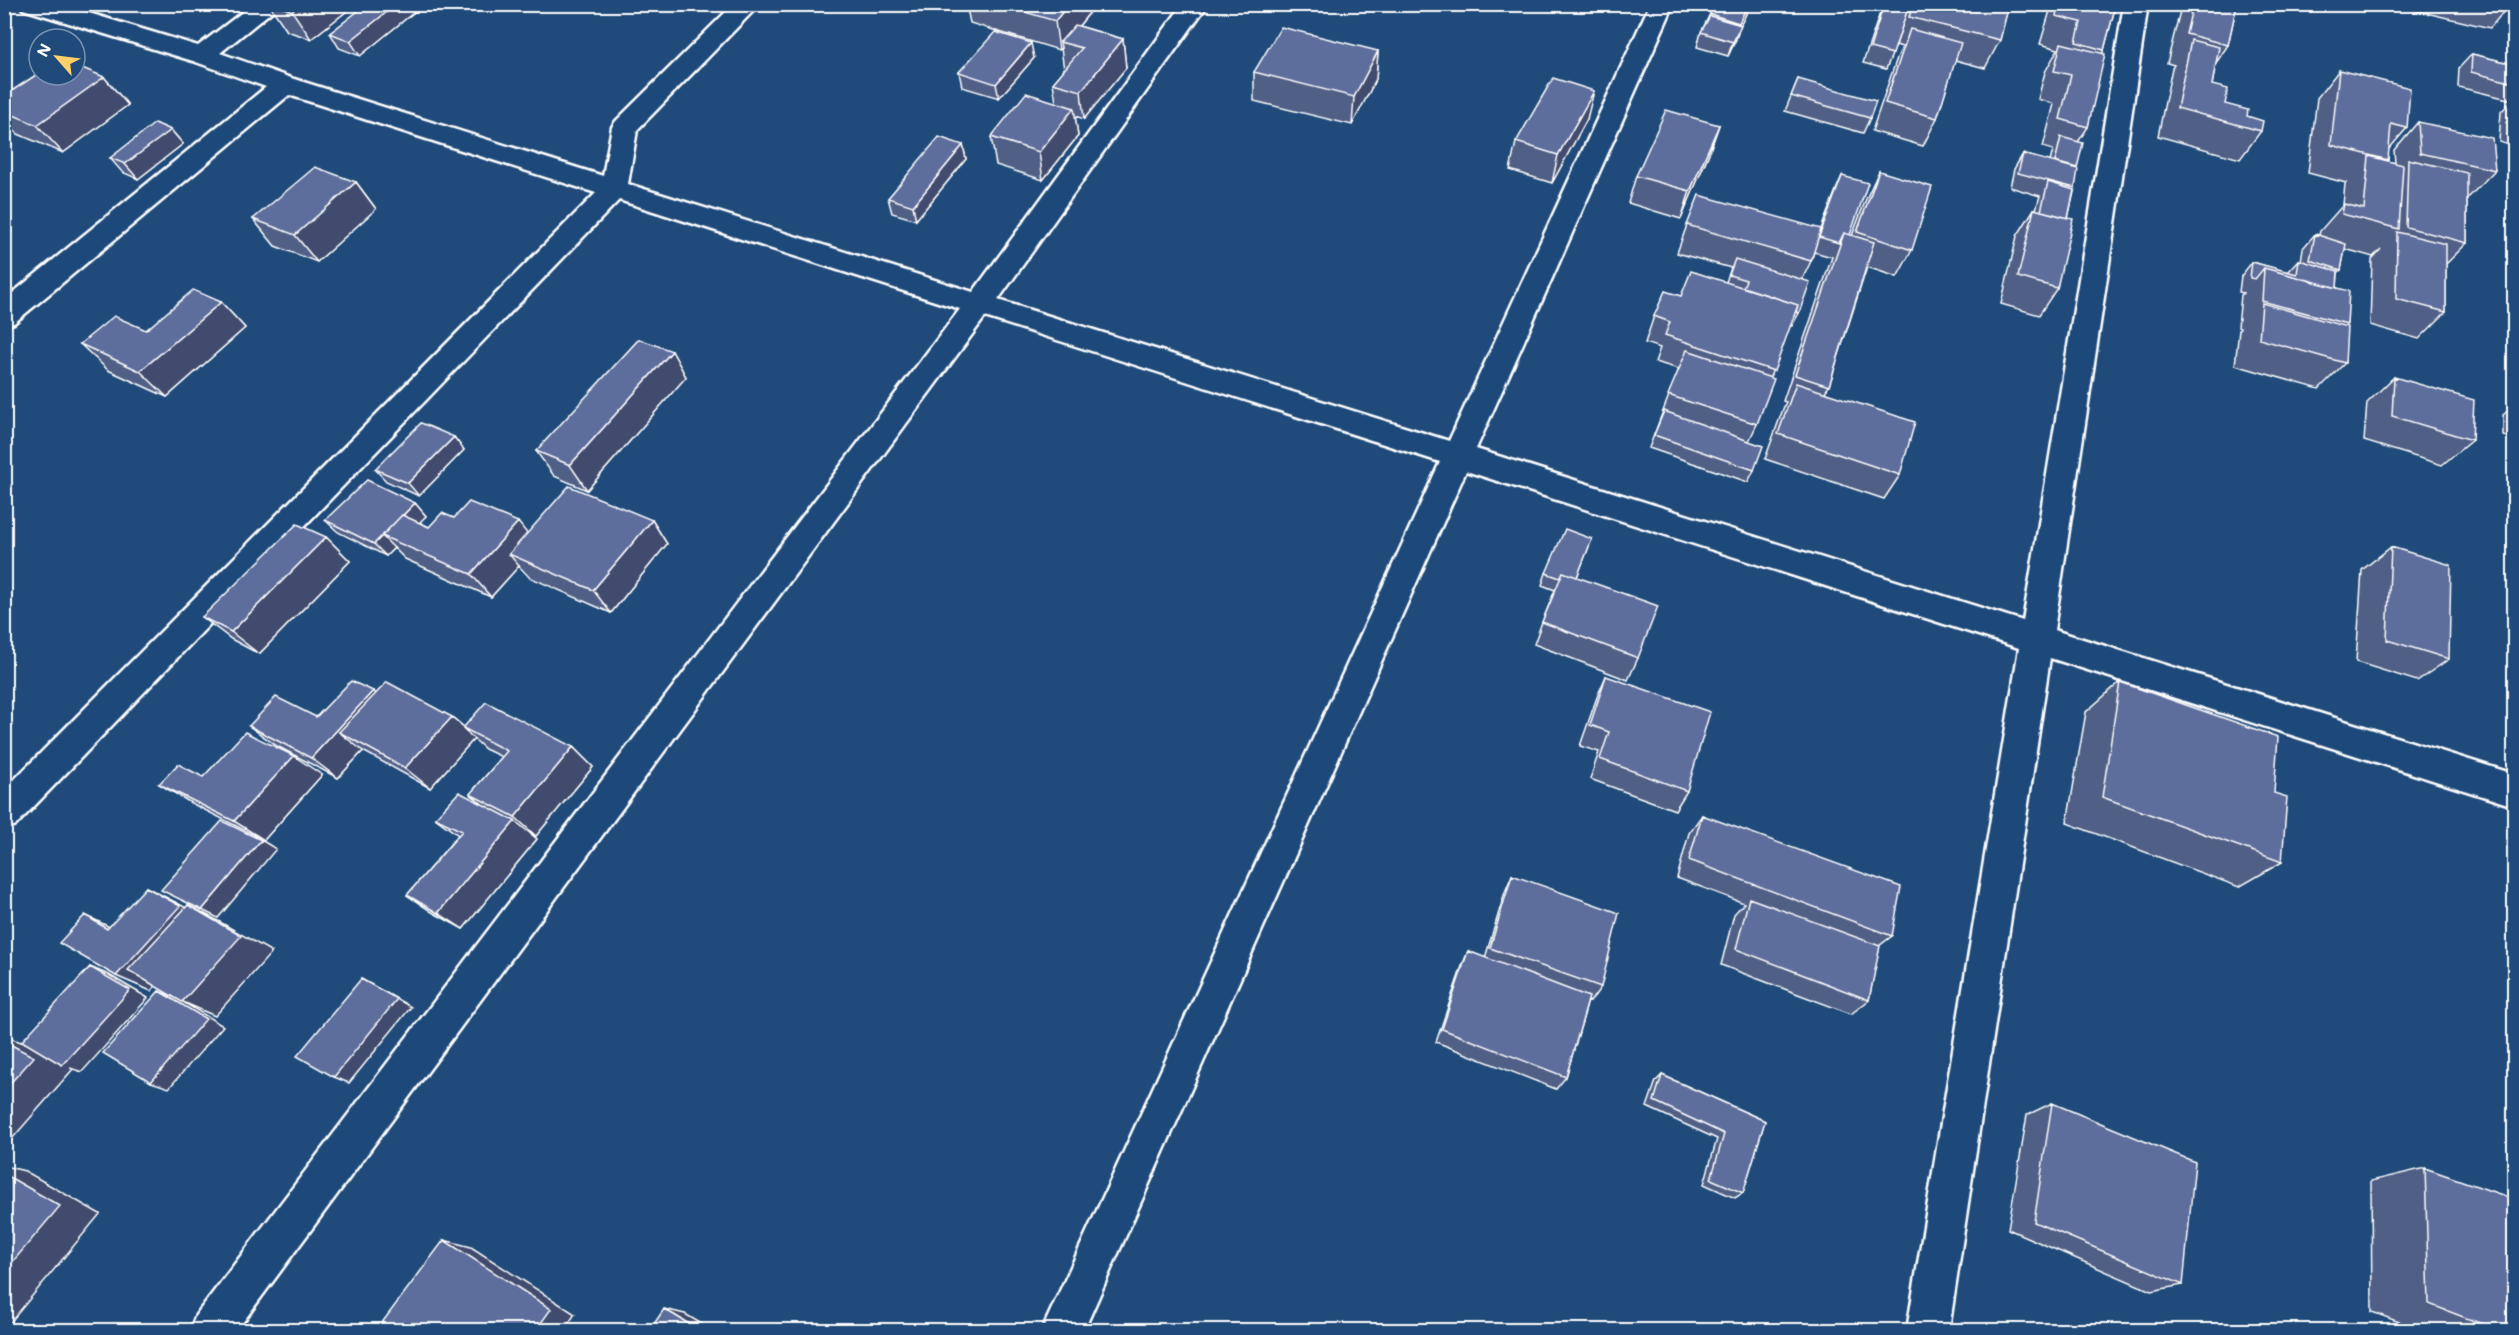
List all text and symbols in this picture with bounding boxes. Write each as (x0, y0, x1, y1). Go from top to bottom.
north arrow (27, 27, 87, 87)
text: N (31, 39, 55, 60)

